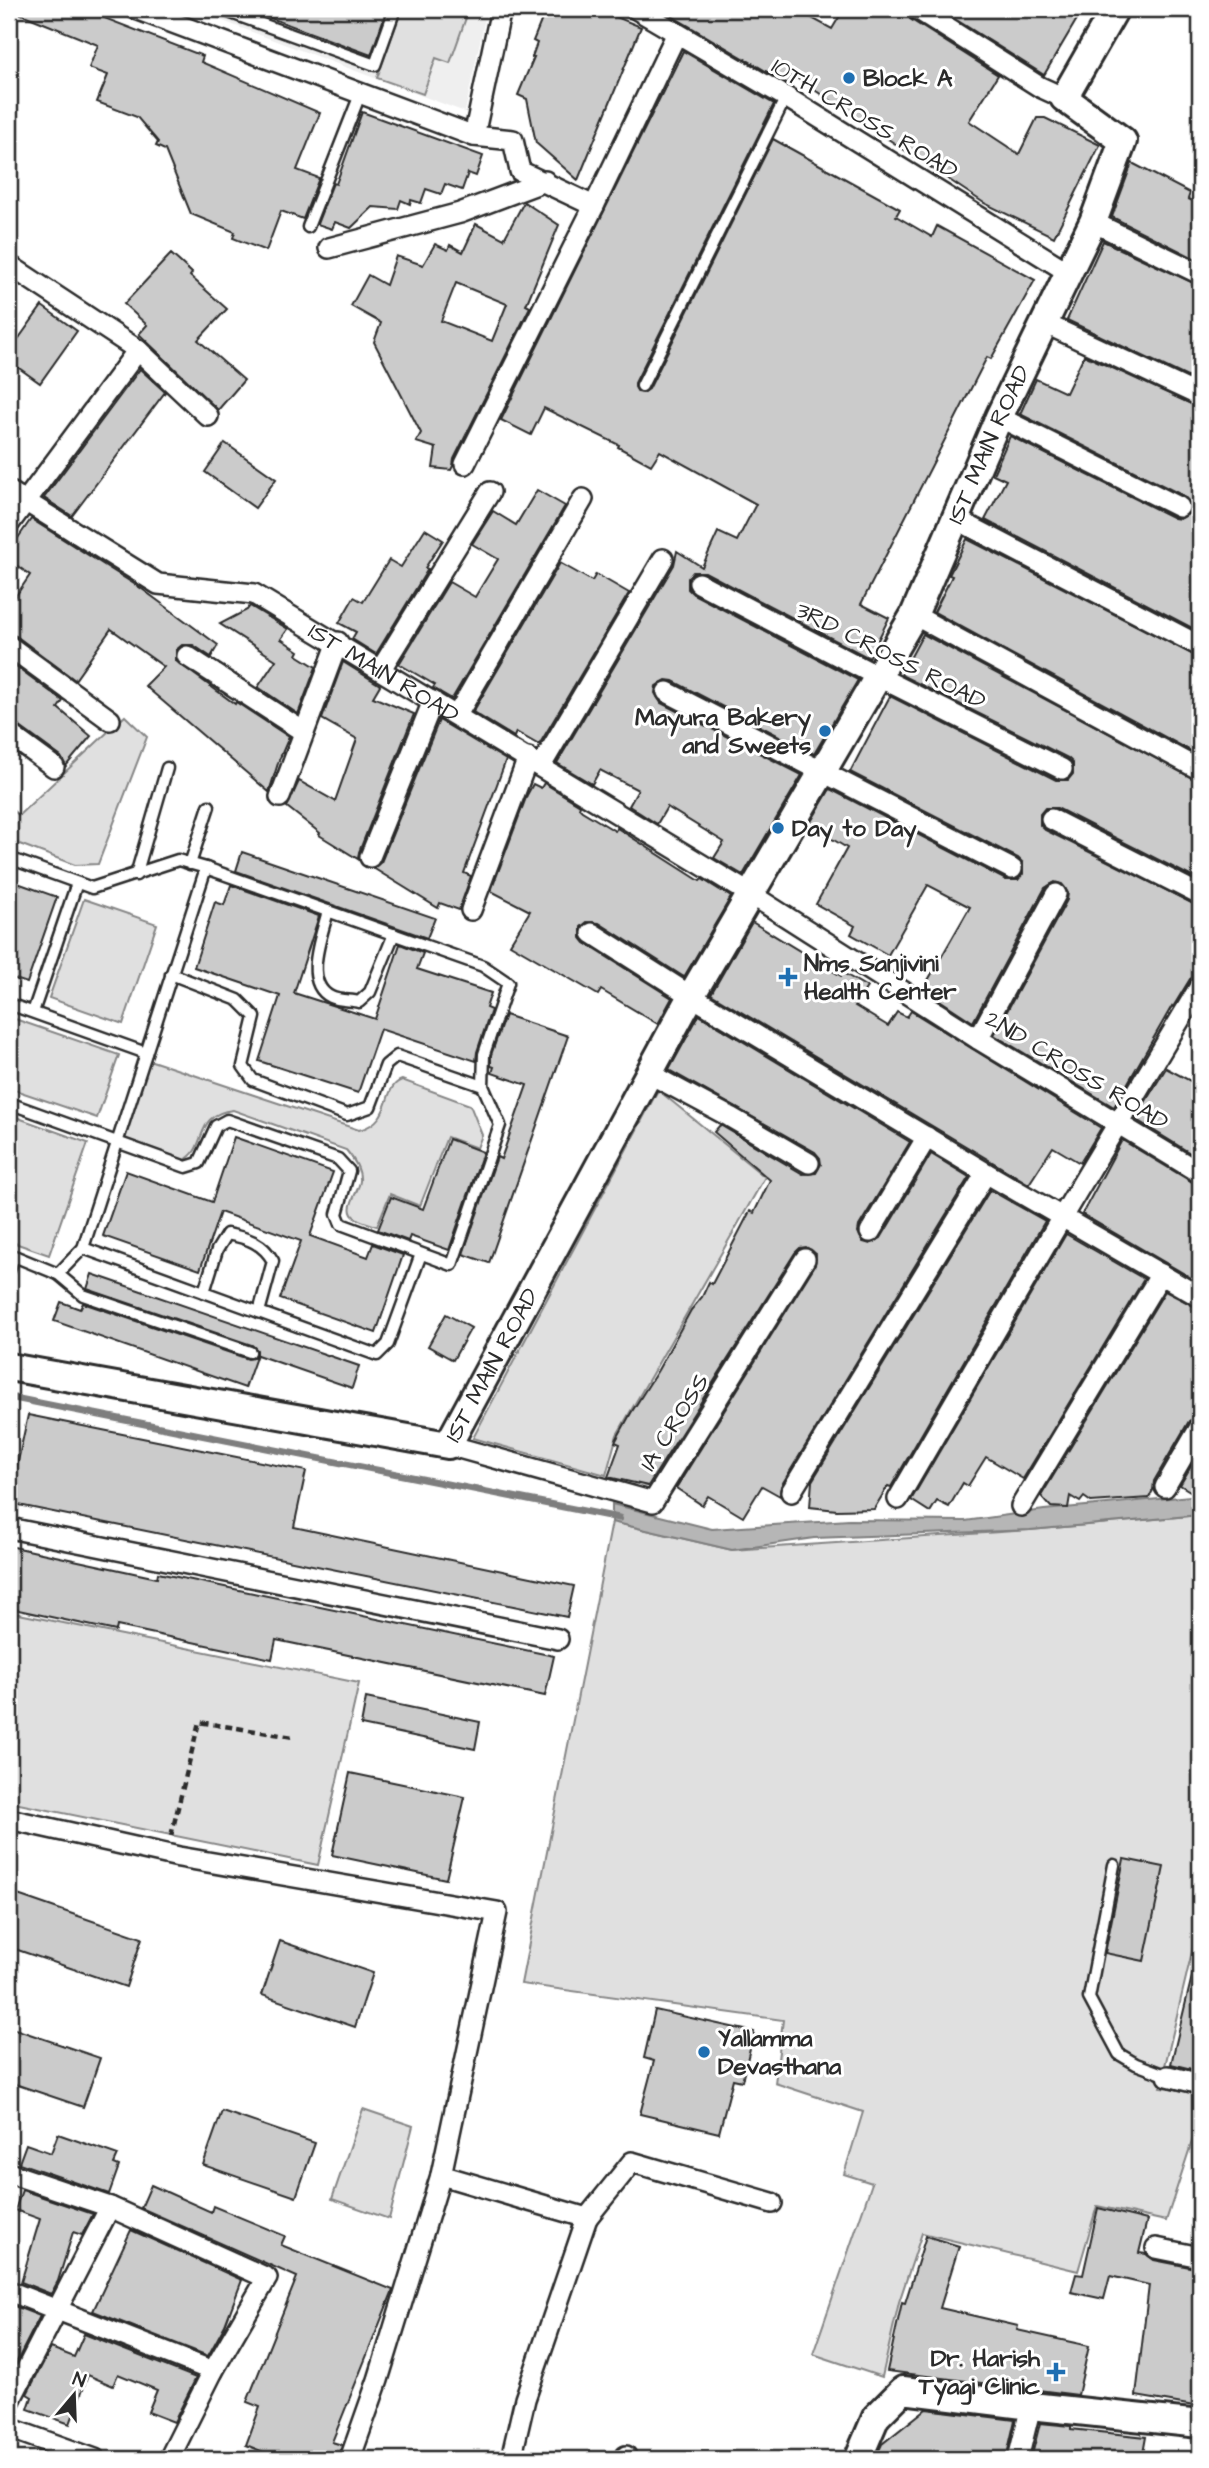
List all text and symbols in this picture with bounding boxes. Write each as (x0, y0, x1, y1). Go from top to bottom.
street label: 10TH CROSS ROAD (765, 50, 964, 188)
place label: Block A (863, 62, 953, 96)
marker: Block A (841, 70, 857, 86)
street label: 1ST MAIN ROAD (939, 360, 1040, 530)
street label: 3RD CROSS ROAD (790, 593, 991, 719)
street label: 1ST MAIN ROAD (302, 615, 465, 732)
place label: Mayura Bakery and Sweets (635, 701, 812, 763)
marker: Mayura Bakery and Sweets (817, 723, 833, 739)
place label: Day to Day (792, 812, 917, 848)
marker: Day to Day (770, 820, 786, 836)
place label: Nms Sanjivini Health Center (804, 947, 957, 1009)
marker: Nms Sanjivini Health Center (778, 967, 798, 987)
street label: 2ND CROSS ROAD (978, 1003, 1175, 1139)
street label: 1ST MAIN ROAD (437, 1282, 548, 1448)
street label: 1A CROSS (632, 1367, 718, 1478)
place label: Yallamma Devasthana (718, 2022, 842, 2084)
marker: Yallamma Devasthana (696, 2044, 712, 2060)
place label: Dr. Harish Tyagi Clinic (918, 2342, 1041, 2406)
north arrow (38, 2360, 108, 2430)
marker: Dr. Harish Tyagi Clinic (1046, 2362, 1066, 2382)
text: N (69, 2366, 89, 2395)

